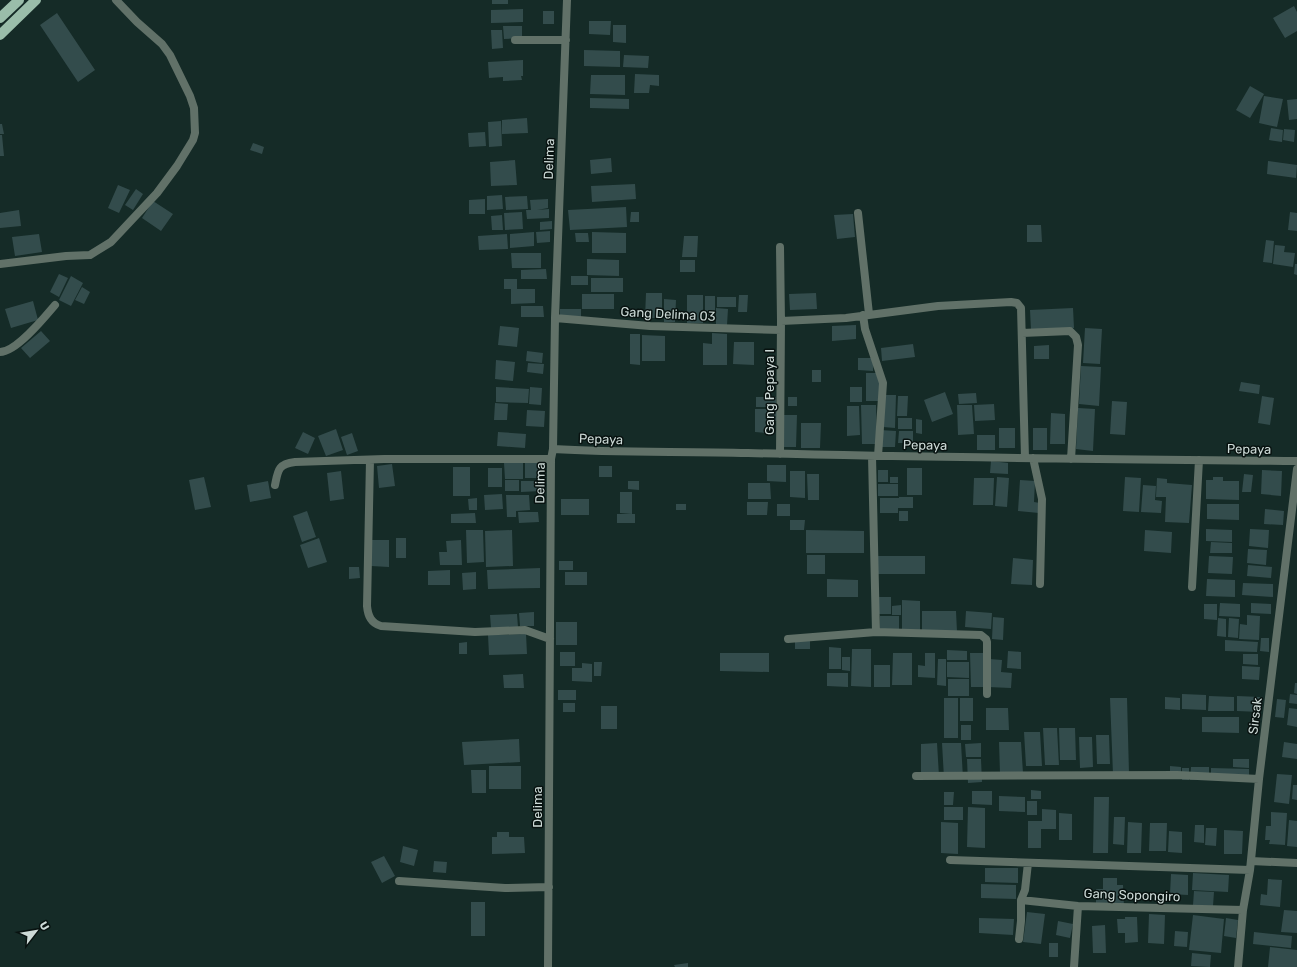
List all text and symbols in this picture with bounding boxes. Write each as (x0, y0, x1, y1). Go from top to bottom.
street label: Delima (541, 138, 557, 180)
street label: Gang Delima 03 (620, 304, 716, 325)
street label: Gang Pepaya I (762, 349, 778, 435)
street label: Pepaya (579, 431, 623, 447)
street label: Pepaya (903, 437, 947, 453)
street label: Pepaya (1227, 441, 1271, 457)
street label: Delima (532, 462, 548, 504)
street label: Sirsak (1245, 697, 1265, 735)
street label: Delima (530, 786, 545, 828)
street label: Gang Sopongiro (1083, 886, 1181, 905)
north arrow (16, 911, 56, 951)
text: U (37, 919, 52, 933)

